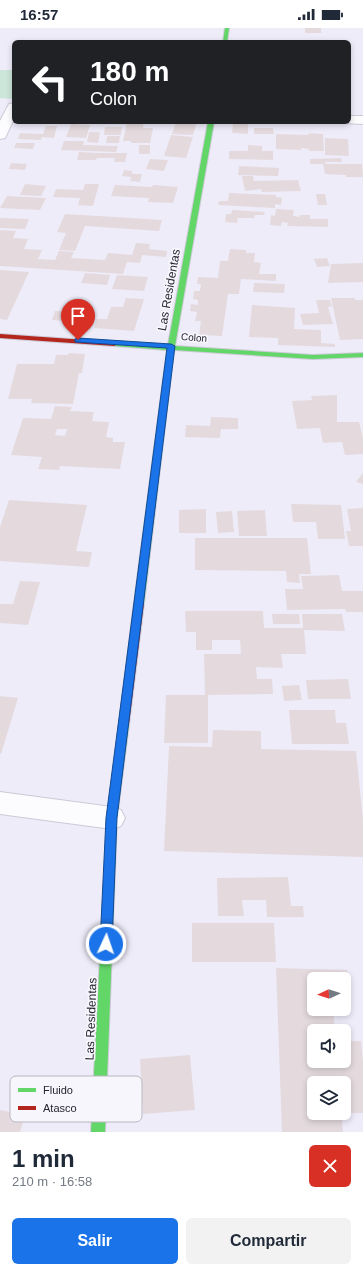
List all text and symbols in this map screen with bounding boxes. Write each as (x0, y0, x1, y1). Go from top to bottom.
text: 16:57 (20, 6, 58, 23)
icon: left (24, 56, 76, 108)
text: 180 m (90, 56, 169, 87)
text: Colon (90, 89, 137, 109)
street label: Las Residentas (155, 248, 183, 332)
pin (61, 299, 95, 340)
icon: arrive (67, 305, 89, 327)
street label: Colon (181, 331, 207, 344)
position arrow (85, 923, 127, 965)
north arrow (307, 972, 351, 1016)
map controls (307, 972, 351, 1120)
street label: Las Residentas (83, 977, 99, 1061)
button: sound (307, 1024, 351, 1068)
legend (10, 1076, 142, 1122)
button: layers (307, 1076, 351, 1120)
text: Fluido (43, 1084, 73, 1096)
text: Atasco (43, 1102, 77, 1114)
text: 1 min (12, 1145, 75, 1172)
button: close (309, 1145, 351, 1187)
text: 210 m · 16:58 (12, 1174, 92, 1189)
button: Salir (12, 1218, 178, 1264)
button: Compartir (186, 1218, 351, 1264)

